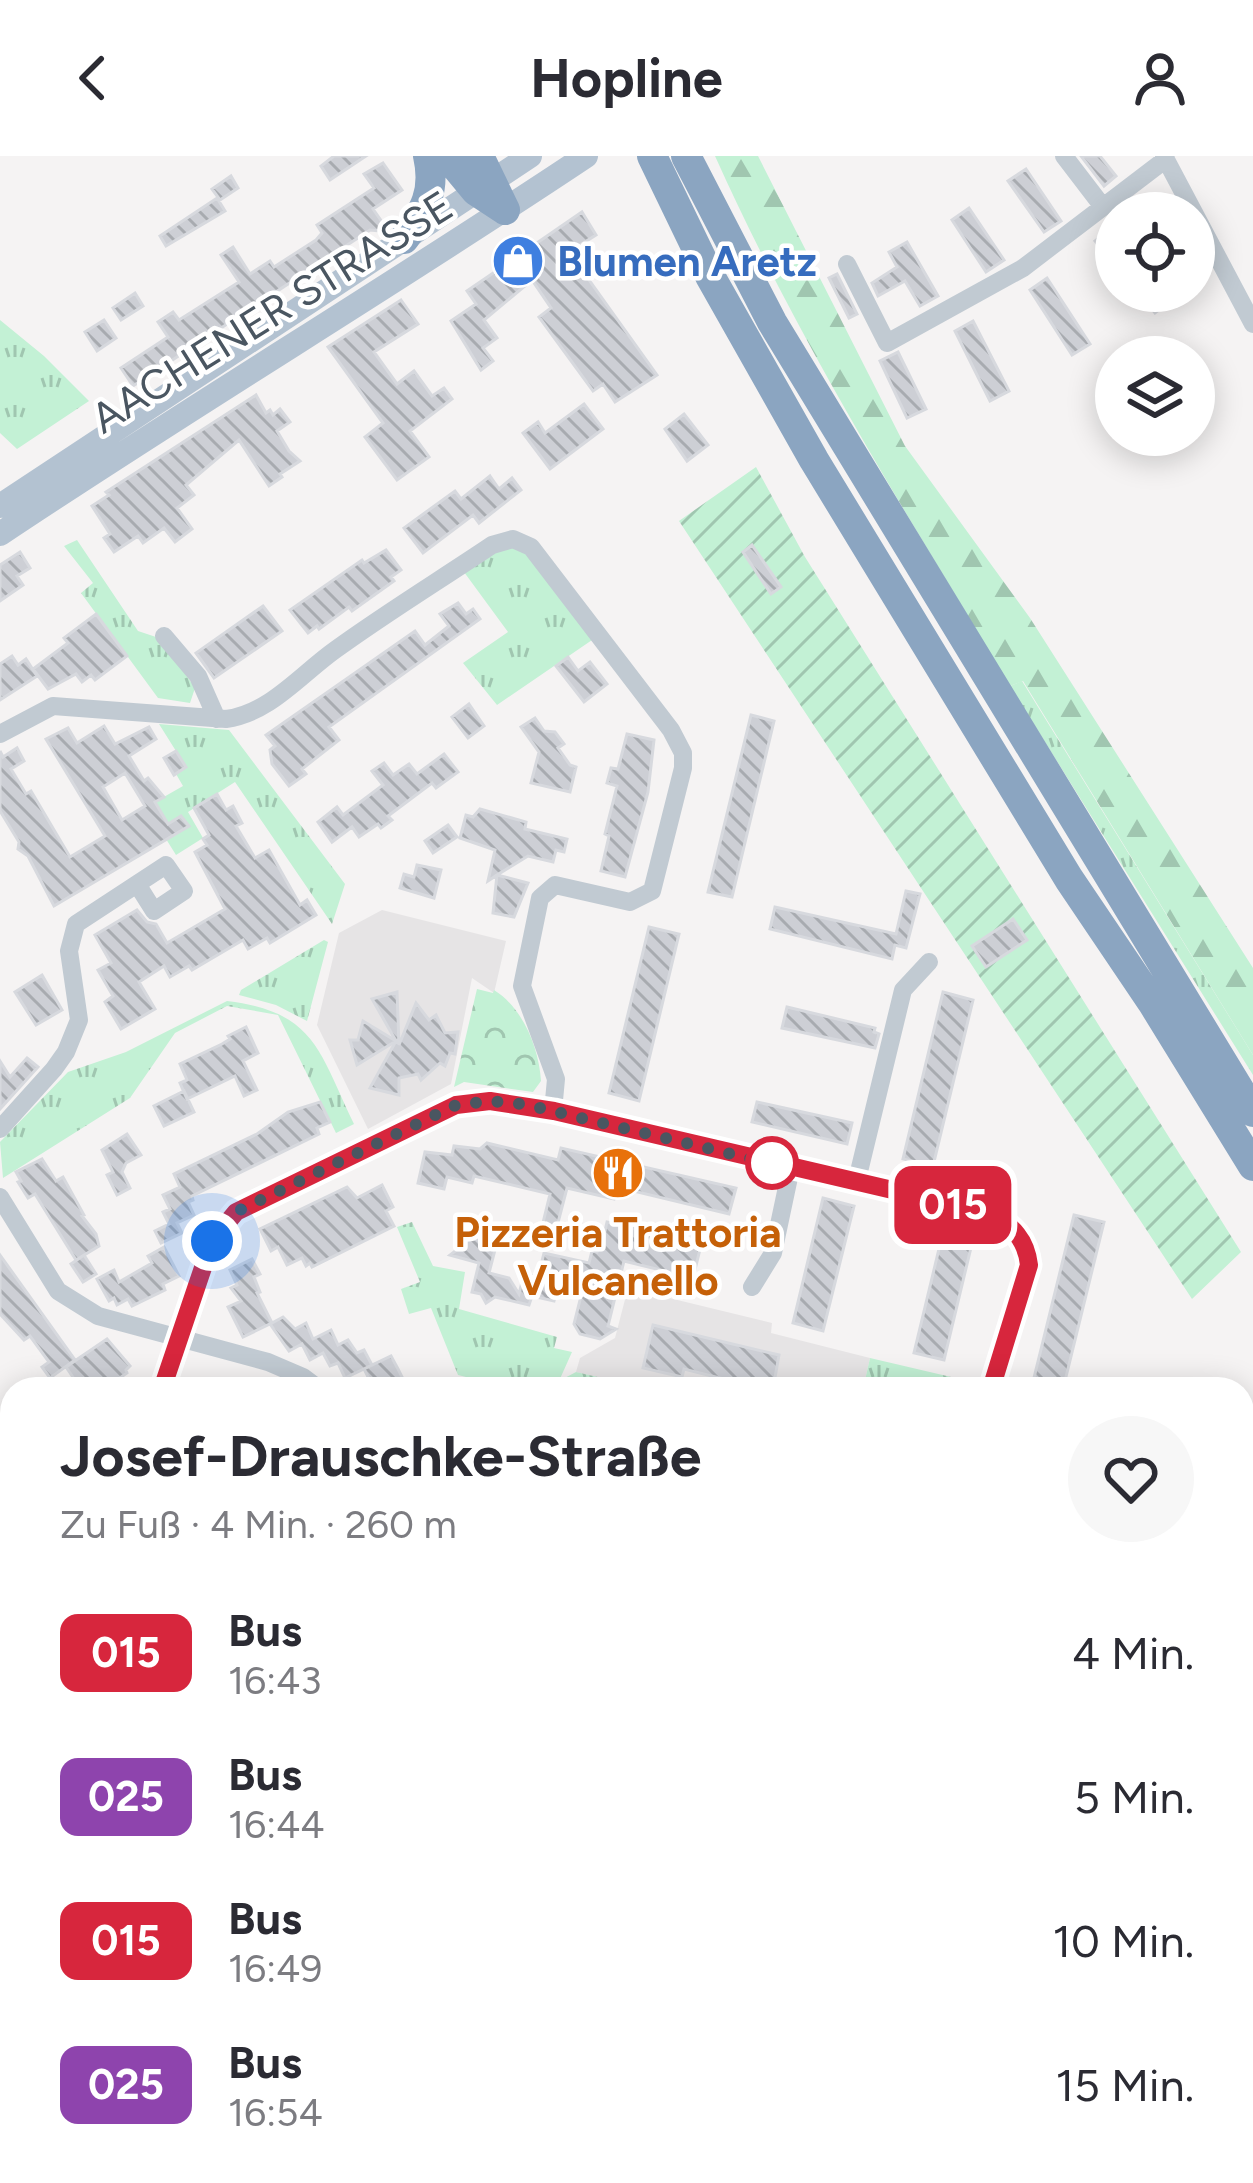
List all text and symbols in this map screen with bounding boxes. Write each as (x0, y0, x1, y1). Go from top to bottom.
icon: back (60, 45, 126, 111)
icon: person (1127, 45, 1193, 111)
text: Hopline (530, 46, 723, 111)
street label: AACHENER STRASSE (82, 180, 462, 444)
map controls (1095, 192, 1215, 456)
button: locate (1095, 192, 1215, 312)
shop icon: Blumen Aretz (490, 233, 546, 289)
place label: Blumen Aretz (557, 236, 817, 287)
button: layers (1095, 336, 1215, 456)
unlabelled marker (747, 1138, 797, 1188)
restaurant icon: Pizzeria Trattoria Vulcanello (590, 1145, 646, 1201)
line badge: 015 (884, 1166, 1022, 1244)
text: 015 (918, 1179, 988, 1230)
place label: Pizzeria Trattoria Vulcanello (454, 1207, 782, 1306)
your location (182, 1211, 242, 1271)
button: heart (1068, 1416, 1194, 1542)
text: Josef-Drauschke-Straße (60, 1422, 701, 1490)
text: Zu Fuß · 4 Min. · 260 m (60, 1501, 457, 1548)
text: Bus (228, 1603, 302, 1657)
text: 4 Min. (1072, 1626, 1194, 1680)
text: 015 (91, 1627, 161, 1678)
text: 16:43 (228, 1657, 321, 1704)
text: Bus (228, 1747, 302, 1801)
text: 5 Min. (1074, 1770, 1194, 1824)
text: 025 (88, 1771, 164, 1822)
text: 16:44 (228, 1801, 325, 1848)
text: Bus (228, 1891, 302, 1945)
text: 10 Min. (1052, 1914, 1194, 1968)
text: 015 (91, 1915, 161, 1966)
text: 16:49 (228, 1945, 322, 1992)
text: Bus (228, 2035, 302, 2089)
text: 15 Min. (1055, 2058, 1194, 2112)
text: 025 (88, 2059, 164, 2110)
text: 16:54 (228, 2089, 323, 2136)

